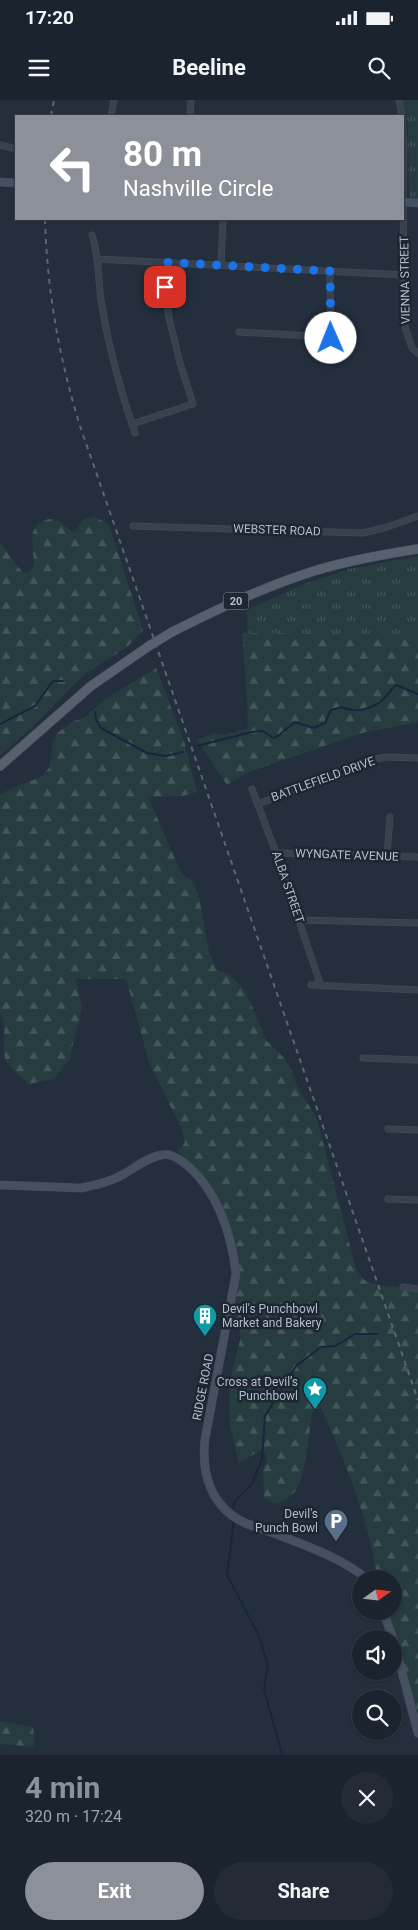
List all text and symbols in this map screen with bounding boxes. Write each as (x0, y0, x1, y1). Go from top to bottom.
text: 17:20 (25, 6, 74, 29)
icon: menu (25, 54, 53, 82)
icon: search (365, 54, 393, 82)
text: Beeline (172, 55, 246, 80)
text: 80 m (123, 134, 202, 175)
icon: left (40, 135, 105, 200)
text: Nashville Circle (123, 176, 273, 201)
street label: VIENNA STREET (397, 236, 413, 324)
pin (144, 266, 186, 308)
icon: arrive (151, 273, 179, 301)
position arrow (304, 311, 356, 363)
street label: WEBSTER ROAD (233, 521, 321, 539)
road number: 20 (224, 592, 248, 610)
street label: BATTLEFIELD DRIVE (269, 754, 377, 804)
street label: WYNGATE AVENUE (295, 846, 399, 864)
street label: ALBA STREET (269, 849, 307, 925)
place label: Devil's Punchbowl Market and Bakery (222, 1302, 322, 1330)
building icon: Devil's Punchbowl Market and Bakery (192, 1303, 218, 1337)
street label: RIDGE ROAD (190, 1352, 216, 1422)
place label: Cross at Devil’s Punchbowl (217, 1375, 298, 1403)
place icon: Cross at Devil’s Punchbowl (302, 1376, 328, 1410)
place label: Devil's Punch Bowl (255, 1507, 318, 1535)
parking icon: Devil's Punch Bowl (323, 1508, 349, 1542)
north arrow (352, 1570, 402, 1620)
map controls (352, 1570, 402, 1740)
button: sound (352, 1630, 402, 1680)
button: search (352, 1690, 402, 1740)
text: 4 min (25, 1770, 100, 1805)
button: close (341, 1772, 393, 1824)
text: 320 m · 17:24 (25, 1807, 122, 1826)
button: Exit (25, 1862, 204, 1920)
button: Share (214, 1862, 393, 1920)

